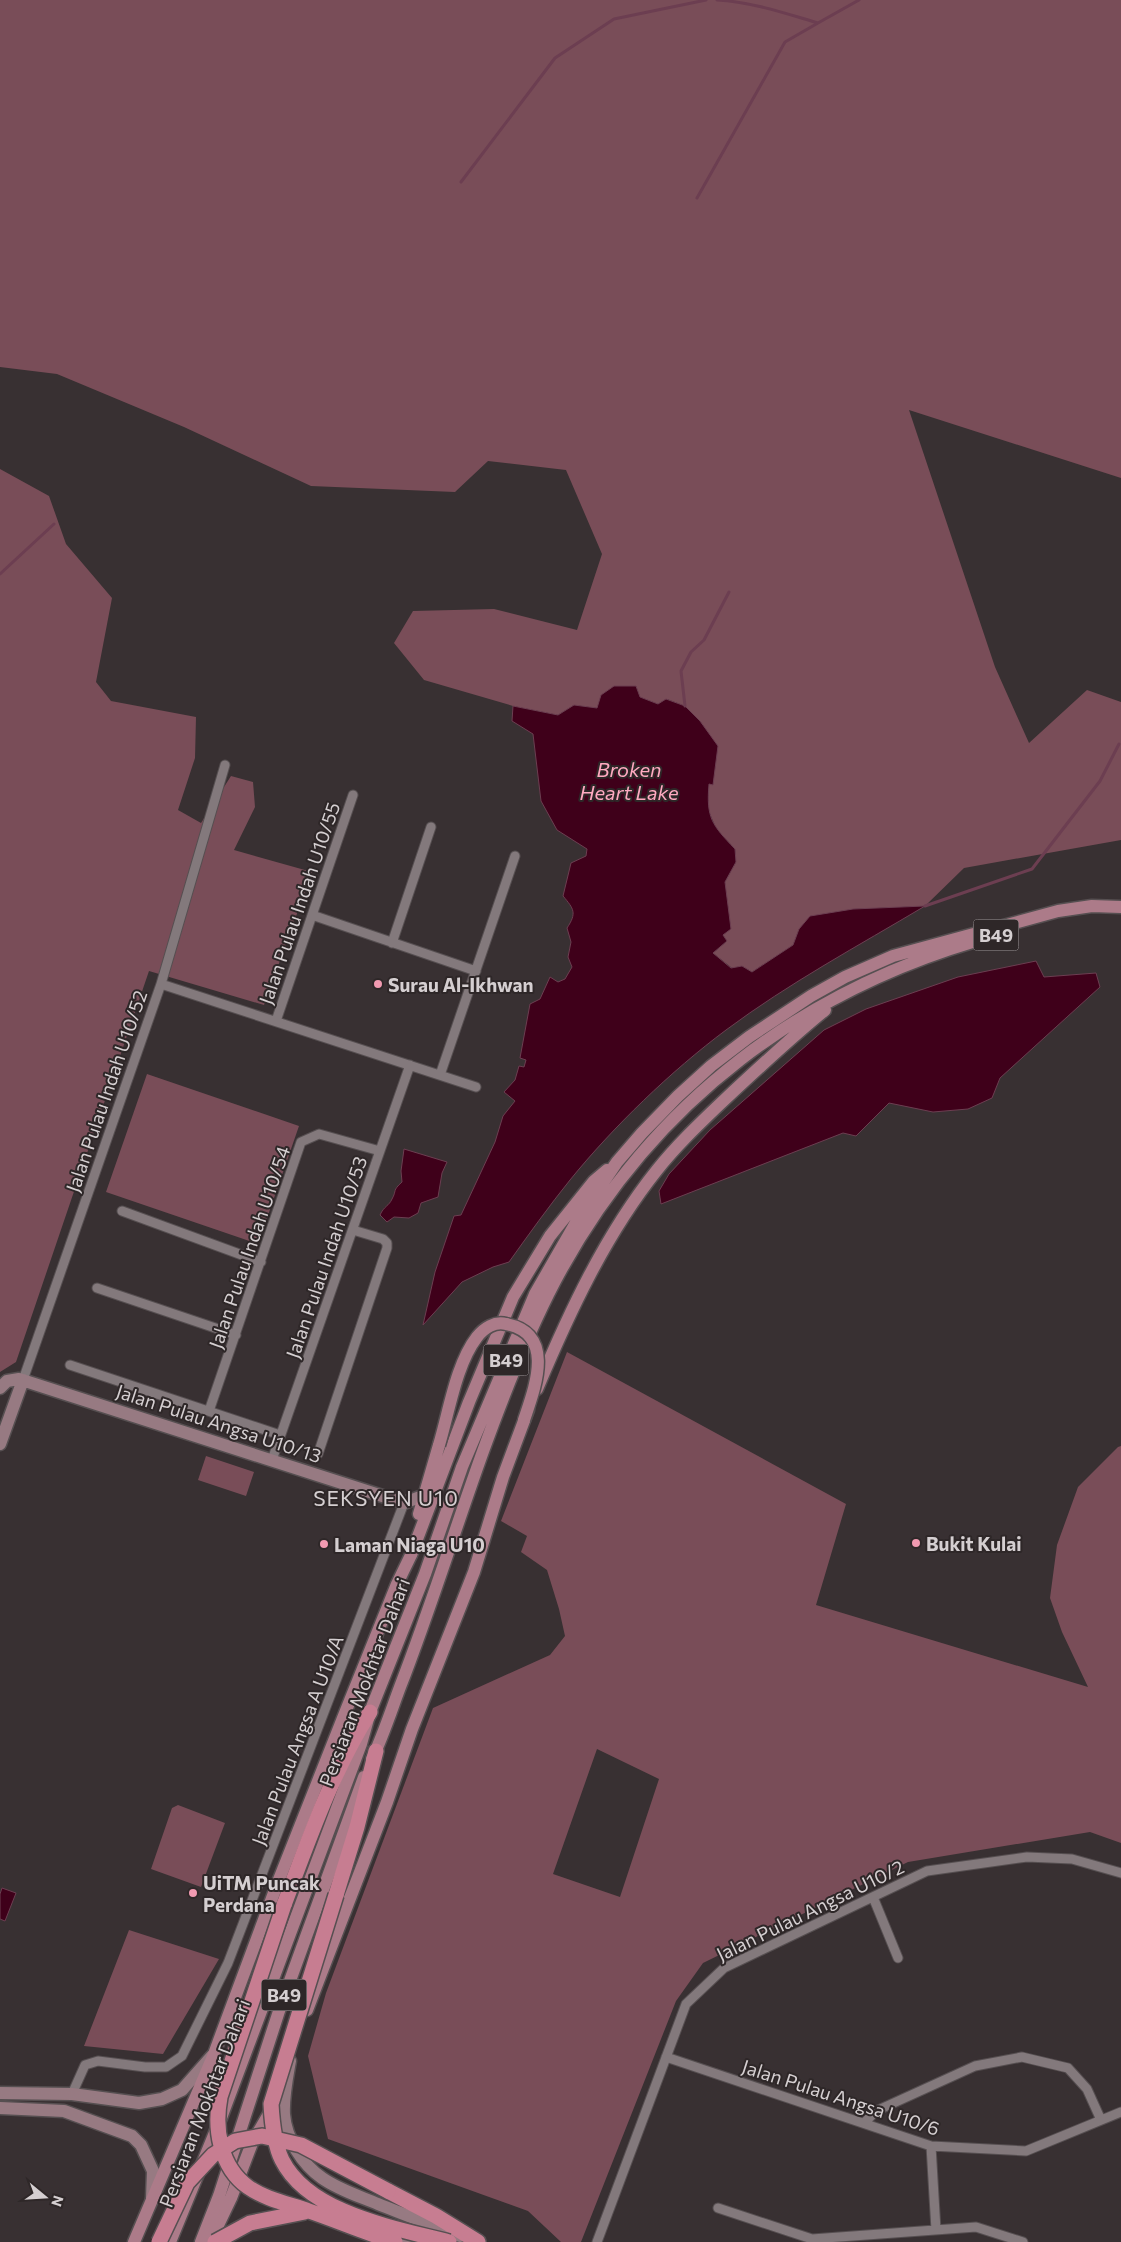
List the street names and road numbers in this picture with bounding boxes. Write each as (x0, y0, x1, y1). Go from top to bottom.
street label: Jalan Pulau Indah U10/55 (254, 799, 344, 1007)
road number: B49 (974, 920, 1018, 950)
street label: Jalan Pulau Indah U10/52 (61, 987, 151, 1195)
street label: Jalan Pulau Indah U10/54 (203, 1143, 295, 1351)
street label: Jalan Pulau Indah U10/53 (281, 1153, 371, 1361)
road number: B49 (484, 1344, 528, 1376)
street label: Jalan Pulau Angsa U10/13 (114, 1379, 324, 1467)
street label: Persiaran Mokhtar Dahari (314, 1575, 414, 1789)
street label: Jalan Pulau Angsa A U10/A (246, 1632, 348, 1848)
street label: Jalan Pulau Angsa U10/2 (712, 1855, 908, 1965)
road number: B49 (262, 1980, 306, 2010)
street label: Persiaran Mokhtar Dahari (154, 1996, 254, 2210)
street label: Jalan Pulau Angsa U10/6 (739, 2054, 943, 2140)

